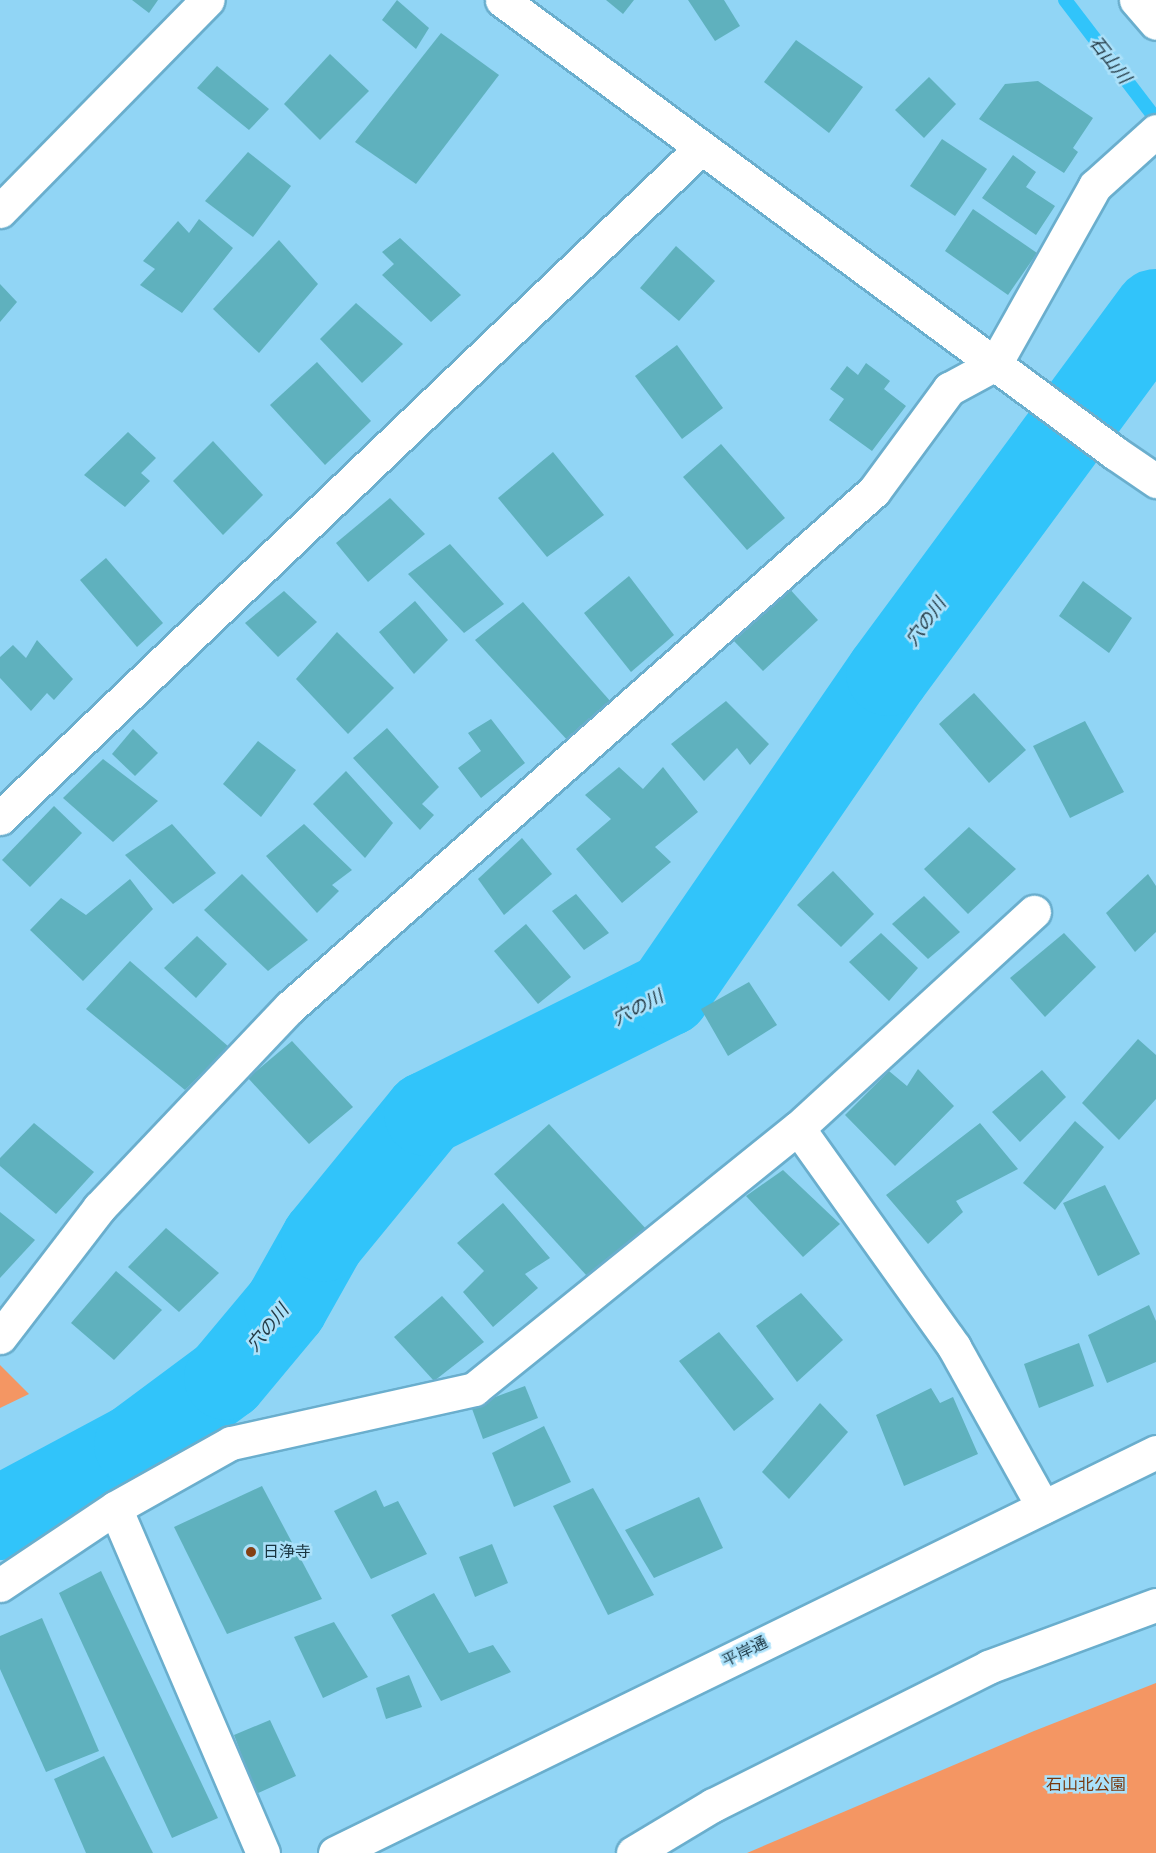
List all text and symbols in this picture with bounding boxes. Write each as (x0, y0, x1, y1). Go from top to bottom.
water label: 石山川 (1085, 32, 1135, 88)
water label: 穴の川 (901, 594, 951, 650)
water label: 穴の川 (609, 986, 667, 1030)
water label: 穴の川 (243, 1300, 293, 1356)
place label: 日浄寺 (263, 1542, 311, 1562)
marker: 日浄寺 (244, 1545, 258, 1559)
street label: 平岸通 (719, 1633, 771, 1671)
park label: 石山北公園 (1046, 1775, 1126, 1795)

